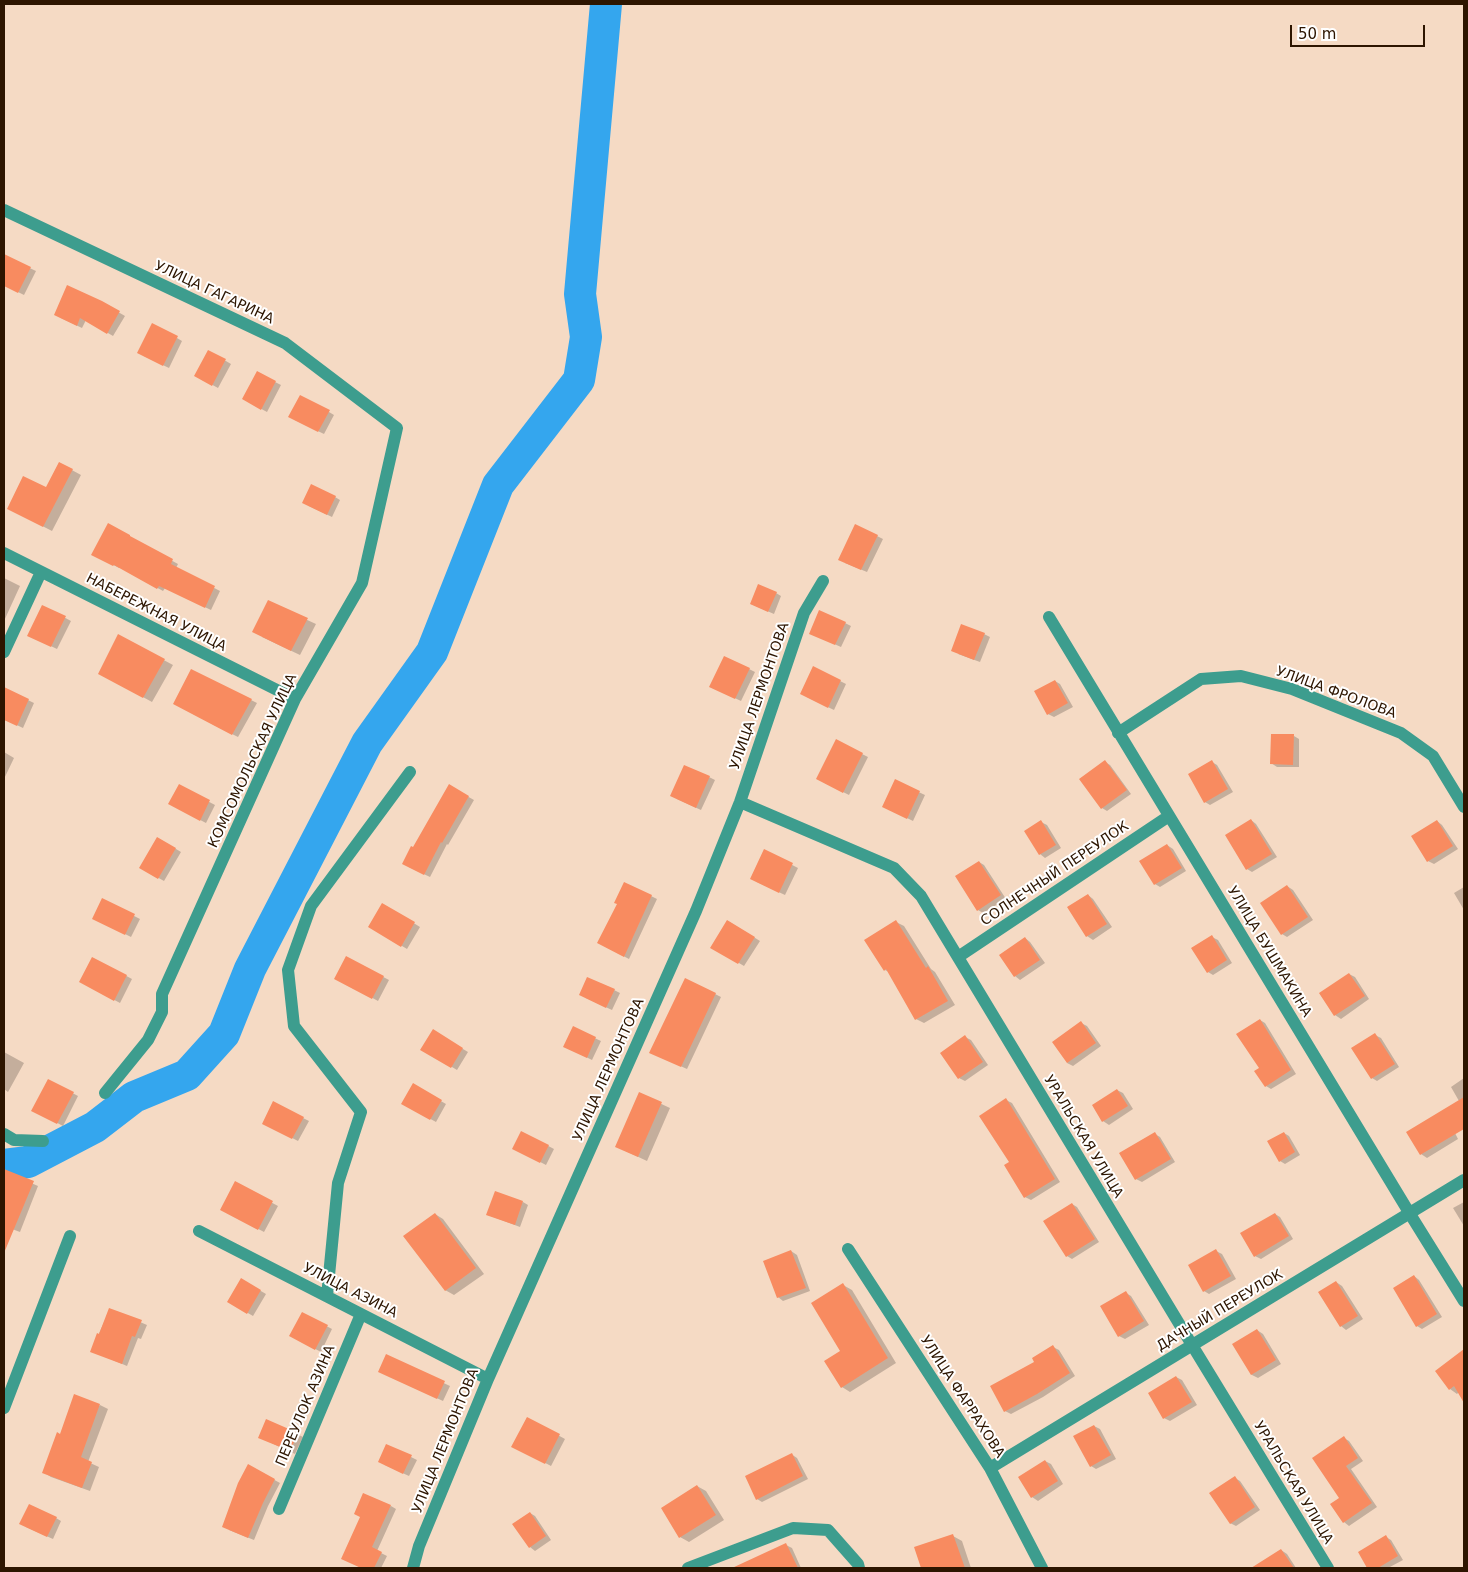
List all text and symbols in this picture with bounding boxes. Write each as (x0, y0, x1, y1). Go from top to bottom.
scale bar (1293, 15, 1428, 47)
text: 50 m (1298, 25, 1336, 43)
street label: УЛИЦА ГАГАРИНА (152, 258, 276, 328)
street label: НАБЕРЕЖНАЯ УЛИЦА (83, 570, 229, 656)
street label: УЛИЦА ЛЕРМОНТОВА (727, 620, 793, 772)
street label: УЛИЦА ФРОЛОВА (1274, 663, 1398, 723)
street label: КОМСОМОЛЬСКАЯ УЛИЦА (205, 671, 301, 851)
street label: СОЛНЕЧНЫЙ ПЕРЕУЛОК (978, 818, 1132, 930)
street label: УЛИЦА БУШМАКИНА (1223, 884, 1315, 1020)
street label: УЛИЦА ЛЕРМОНТОВА (570, 996, 648, 1144)
street label: УРАЛЬСКАЯ УЛИЦА (1040, 1073, 1126, 1201)
street label: УЛИЦА АЗИНА (300, 1260, 400, 1322)
street label: ДАЧНЫЙ ПЕРЕУЛОК (1154, 1267, 1286, 1355)
street label: УЛИЦА ФАРРАХОВА (916, 1333, 1008, 1461)
street label: ПЕРЕУЛОК АЗИНА (273, 1343, 339, 1469)
street label: УЛИЦА ЛЕРМОНТОВА (409, 1366, 483, 1516)
street label: УРАЛЬСКАЯ УЛИЦА (1250, 1419, 1336, 1547)

